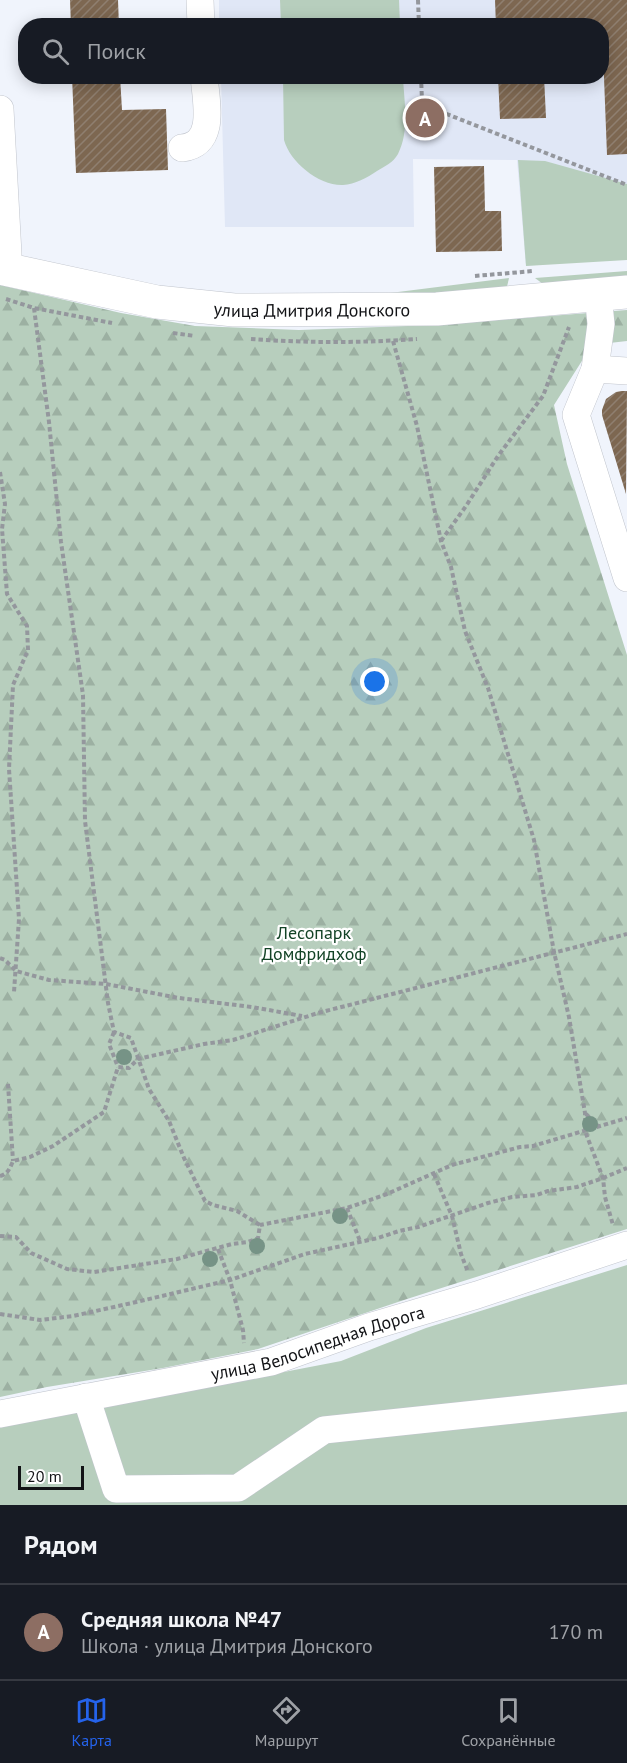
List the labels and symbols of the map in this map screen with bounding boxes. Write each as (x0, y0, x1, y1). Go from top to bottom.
pin: A (406, 96, 444, 140)
street label: улица Дмитрия Донского (213, 296, 410, 322)
your location (360, 667, 389, 696)
park label: Лесопарк Домфридхоф (261, 921, 367, 965)
street label: улица Велосипедная Дорога (209, 1300, 427, 1385)
scale bar (18, 1463, 84, 1490)

